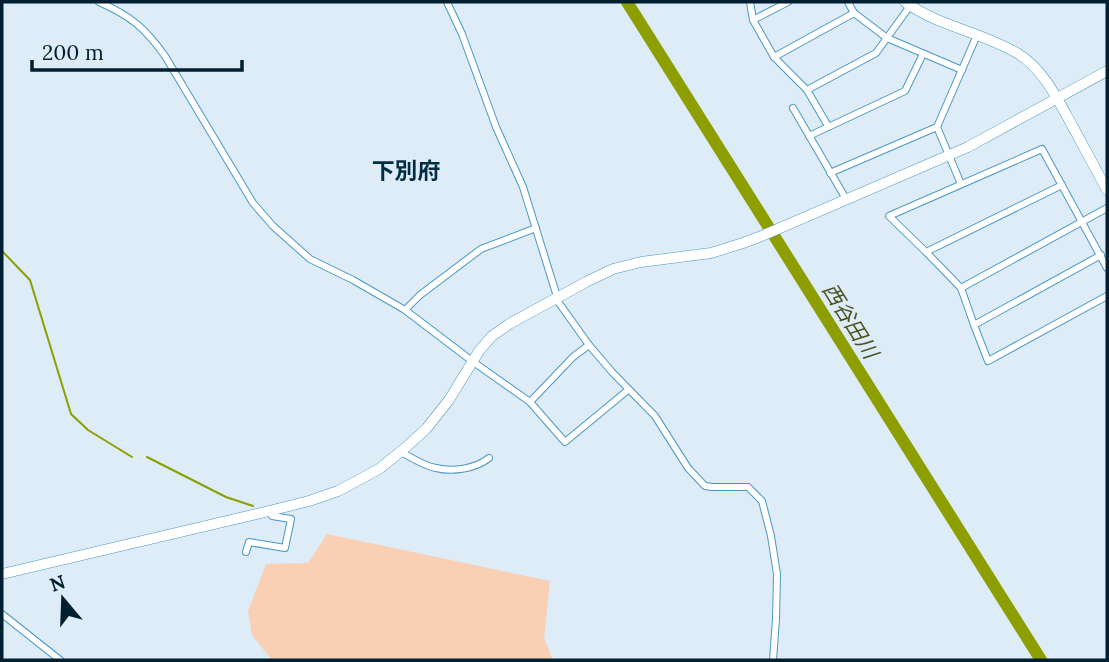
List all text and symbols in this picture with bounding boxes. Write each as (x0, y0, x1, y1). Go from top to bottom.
scale bar (32, 28, 242, 72)
text: 200 m (42, 39, 104, 66)
district label: 下別府 (372, 156, 441, 185)
water label: 西谷田川 (817, 278, 885, 365)
north arrow (28, 564, 98, 634)
text: N (47, 569, 69, 597)

